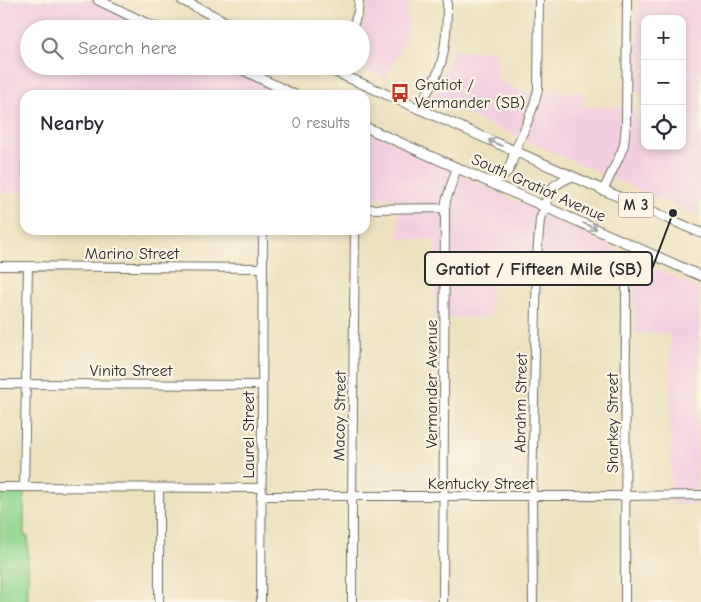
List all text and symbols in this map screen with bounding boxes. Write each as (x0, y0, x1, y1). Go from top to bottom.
map controls (641, 15, 686, 150)
button: + (641, 15, 686, 60)
search box (20, 20, 370, 75)
icon: search (38, 34, 66, 62)
text: Search here (78, 37, 177, 59)
button: − (641, 60, 686, 105)
place label: Gratiot / Vermander (SB) (415, 76, 525, 112)
bus stop icon: Gratiot / Vermander (SB) (389, 82, 411, 104)
button: locate (641, 105, 686, 150)
text: Nearby (40, 111, 104, 135)
text: 0 results (291, 114, 350, 132)
one-way arrow (488, 137, 503, 147)
street label: South Gratiot Avenue (469, 150, 608, 226)
road number: M 3 (618, 192, 654, 218)
one-way arrow (582, 222, 597, 232)
street label: Marino Street (85, 245, 180, 263)
callout: Gratiot / Fifteen Mile (SB) (425, 252, 652, 285)
text: Gratiot / Fifteen Mile (SB) (436, 259, 642, 280)
street label: Vermander Avenue (423, 319, 441, 449)
street label: Abrahm Street (511, 353, 531, 453)
street label: Vinita Street (90, 362, 173, 380)
street label: Macoy Street (330, 370, 350, 461)
street label: Sharkey Street (604, 373, 622, 473)
street label: Laurel Street (240, 391, 258, 479)
street label: Kentucky Street (428, 475, 535, 493)

